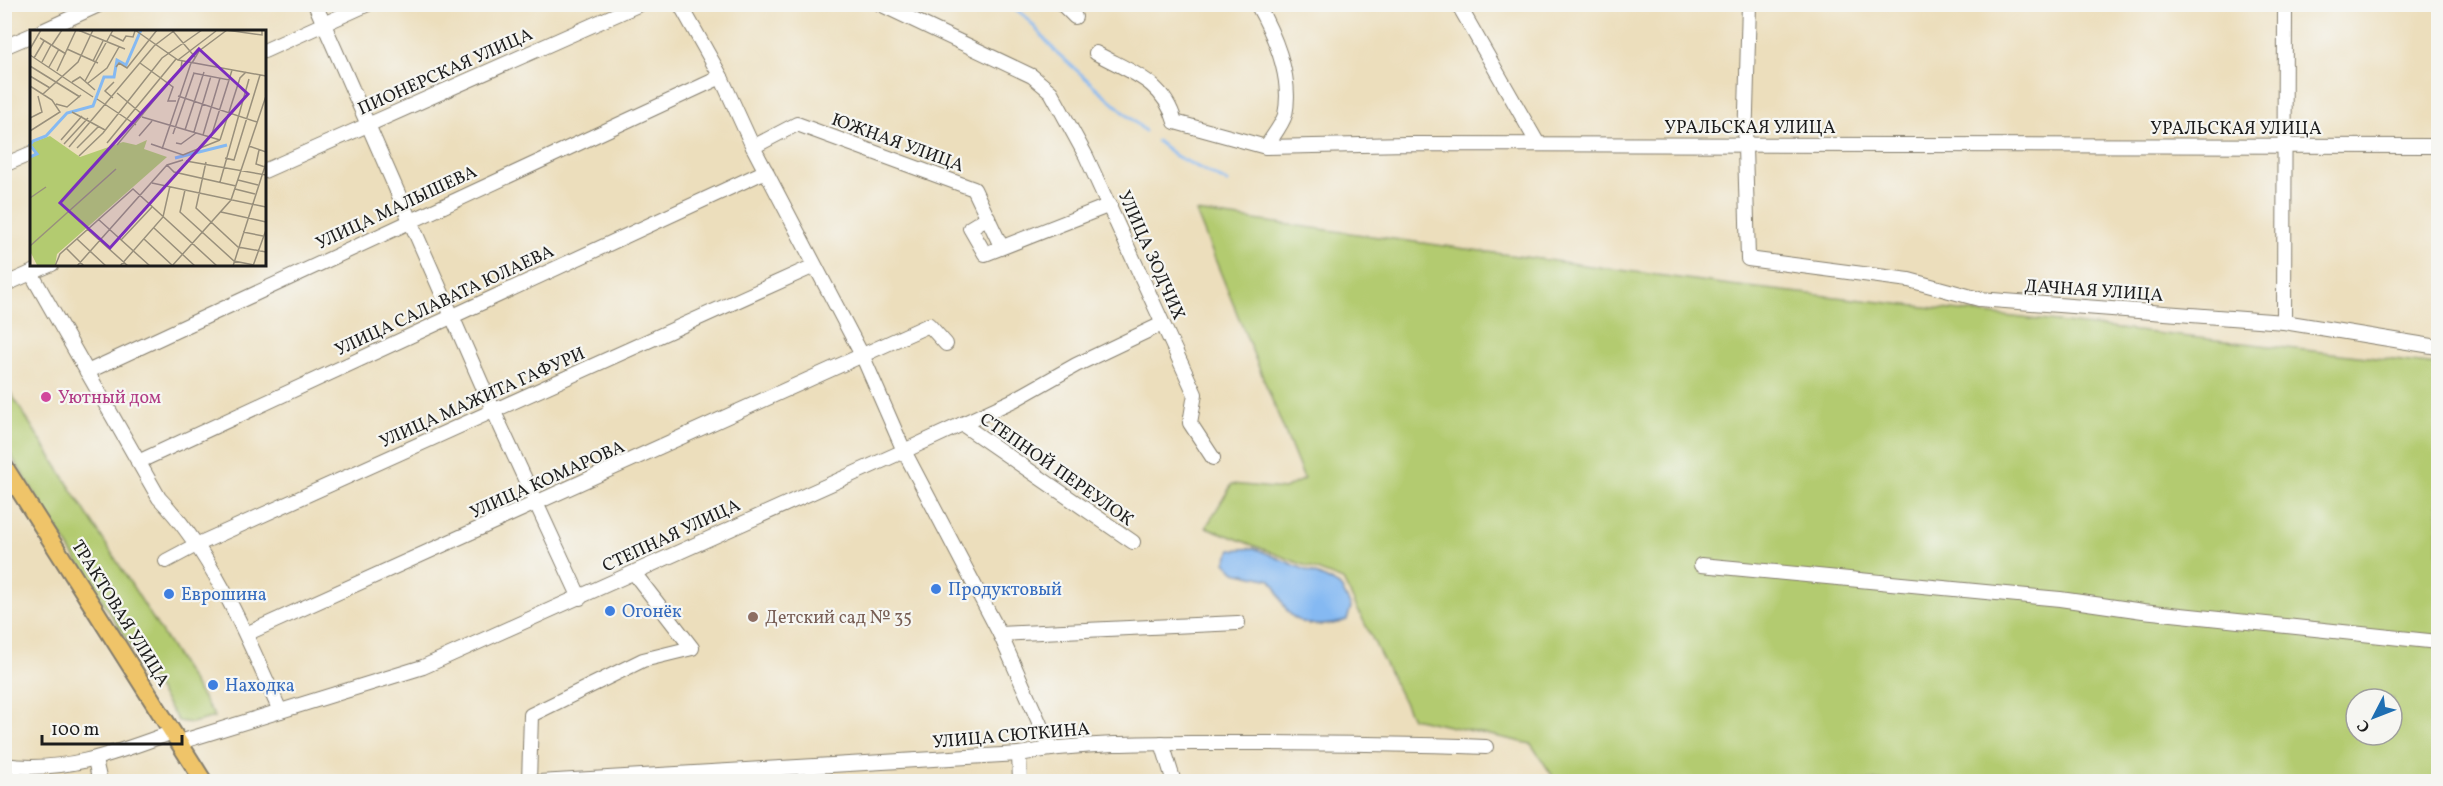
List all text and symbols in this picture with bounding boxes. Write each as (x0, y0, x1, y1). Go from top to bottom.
street label: ПИОНЕРСКАЯ УЛИЦА (354, 22, 537, 122)
inset map (30, 30, 266, 266)
street label: ЮЖНАЯ УЛИЦА (828, 108, 968, 179)
street label: УРАЛЬСКАЯ УЛИЦА (1664, 116, 1836, 141)
street label: УРАЛЬСКАЯ УЛИЦА (2150, 117, 2322, 142)
street label: УЛИЦА МАЛЫШЕВА (312, 160, 482, 257)
street label: УЛИЦА ЗОДЧИХ (1111, 187, 1190, 324)
street label: УЛИЦА САЛАВАТА ЮЛАЕВА (331, 239, 559, 363)
street label: ДАЧНАЯ УЛИЦА (2024, 274, 2164, 309)
street label: УЛИЦА МАЖИТА ГАФУРИ (376, 342, 589, 455)
place label: Уютный дом (58, 386, 161, 411)
marker: Уютный дом (39, 390, 53, 404)
street label: СТЕПНОЙ ПЕРЕУЛОК (974, 408, 1138, 533)
street label: УЛИЦА КОМАРОВА (466, 435, 629, 526)
street label: СТЕПНАЯ УЛИЦА (599, 493, 745, 579)
street label: ТРАКТОВАЯ УЛИЦА (64, 536, 175, 692)
place label: Продуктовый (948, 578, 1062, 603)
marker: Продуктовый (929, 582, 943, 596)
place label: Еврошина (181, 583, 267, 608)
marker: Еврошина (162, 587, 176, 601)
place label: Огонёк (622, 600, 682, 625)
marker: Огонёк (603, 604, 617, 618)
place label: Детский сад № 35 (765, 606, 912, 631)
marker: Детский сад № 35 (746, 610, 760, 624)
place label: Находка (225, 674, 295, 699)
marker: Находка (206, 678, 220, 692)
north arrow (2344, 687, 2404, 747)
scale bar (42, 708, 182, 746)
text: С (2353, 715, 2376, 737)
street label: УЛИЦА СЮТКИНА (931, 717, 1091, 756)
text: 100 m (51, 718, 100, 743)

